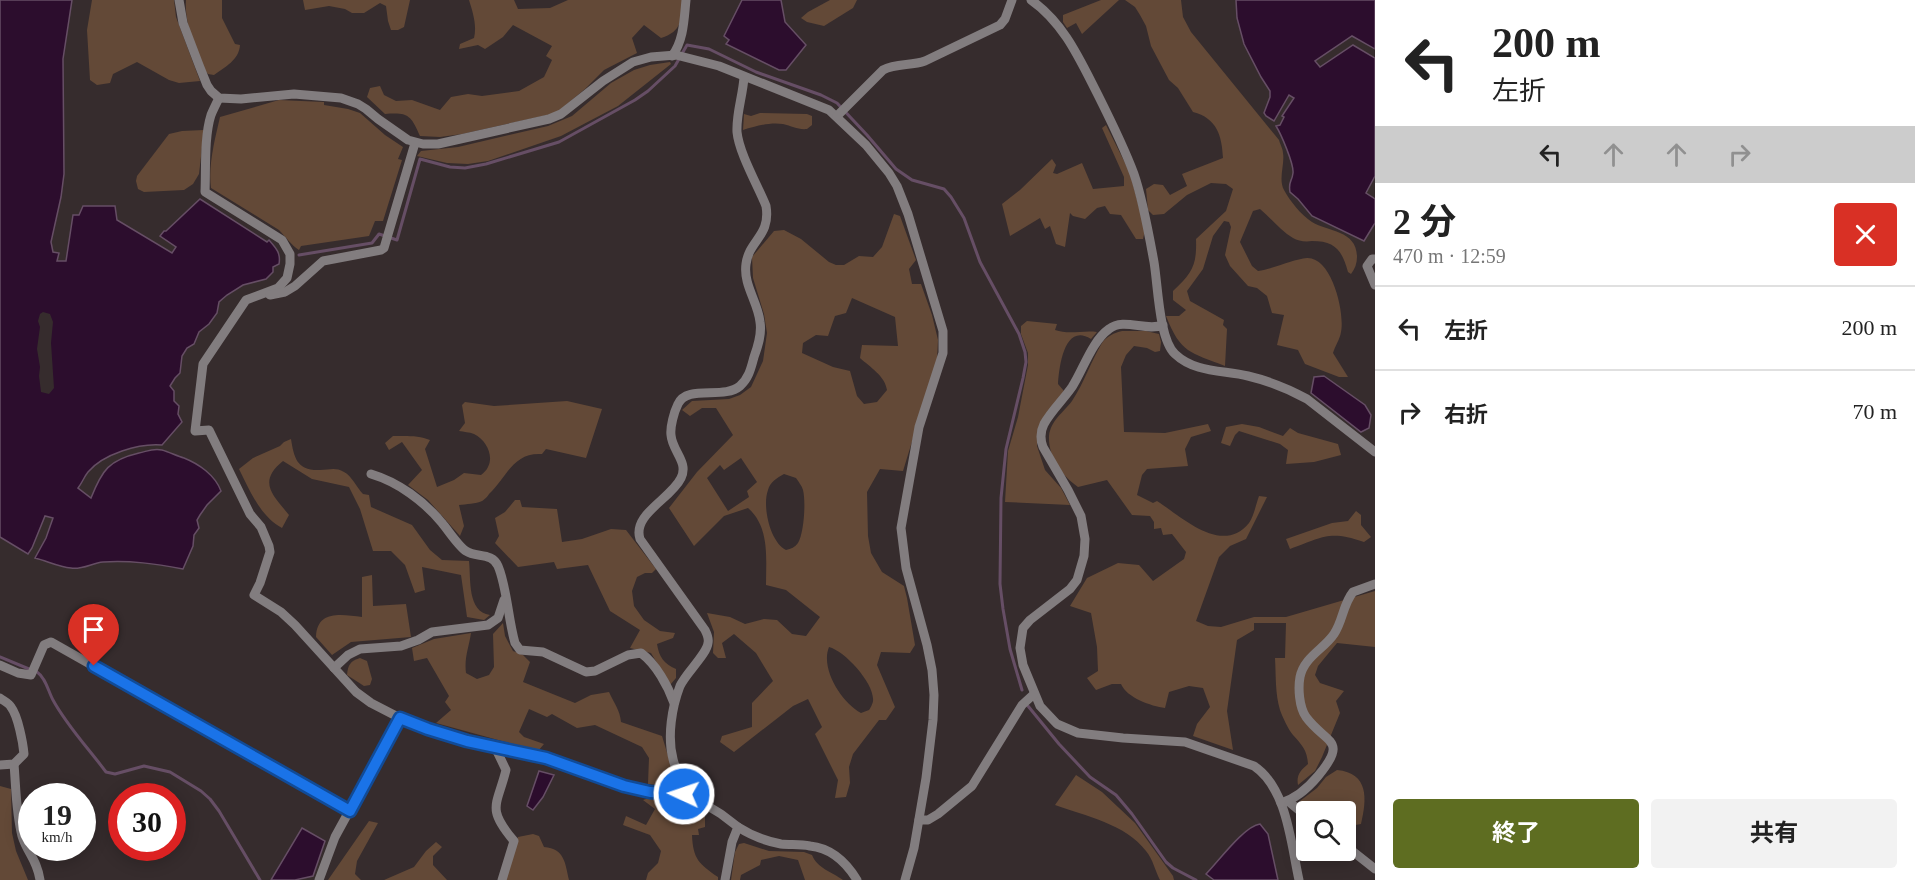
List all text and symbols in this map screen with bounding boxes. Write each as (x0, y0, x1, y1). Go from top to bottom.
text: 200 m (1492, 20, 1601, 66)
icon: left (1393, 24, 1471, 102)
text: 左折 (1492, 76, 1546, 106)
icon: left (1534, 138, 1567, 171)
icon: ahead (1597, 138, 1630, 171)
icon: ahead (1660, 138, 1693, 171)
icon: right (1723, 138, 1756, 171)
text: 2 分 (1393, 202, 1456, 242)
button: close (1834, 203, 1897, 266)
text: 470 m · 12:59 (1393, 245, 1506, 267)
icon: left (1393, 312, 1426, 345)
text: 200 m (1841, 315, 1897, 340)
text: 左折 (1444, 318, 1488, 343)
icon: right (1393, 396, 1426, 429)
text: 70 m (1852, 399, 1897, 424)
text: 右折 (1444, 402, 1488, 427)
pin (68, 604, 119, 666)
icon: arrive (77, 613, 110, 646)
position arrow (652, 762, 716, 826)
speed limit sign: 30 (108, 783, 186, 861)
text: 19 (42, 798, 72, 831)
button: 終了 (1393, 799, 1639, 868)
button: 共有 (1651, 799, 1897, 868)
map controls (1296, 801, 1356, 861)
button: search (1296, 801, 1356, 861)
text: km/h (42, 829, 72, 845)

